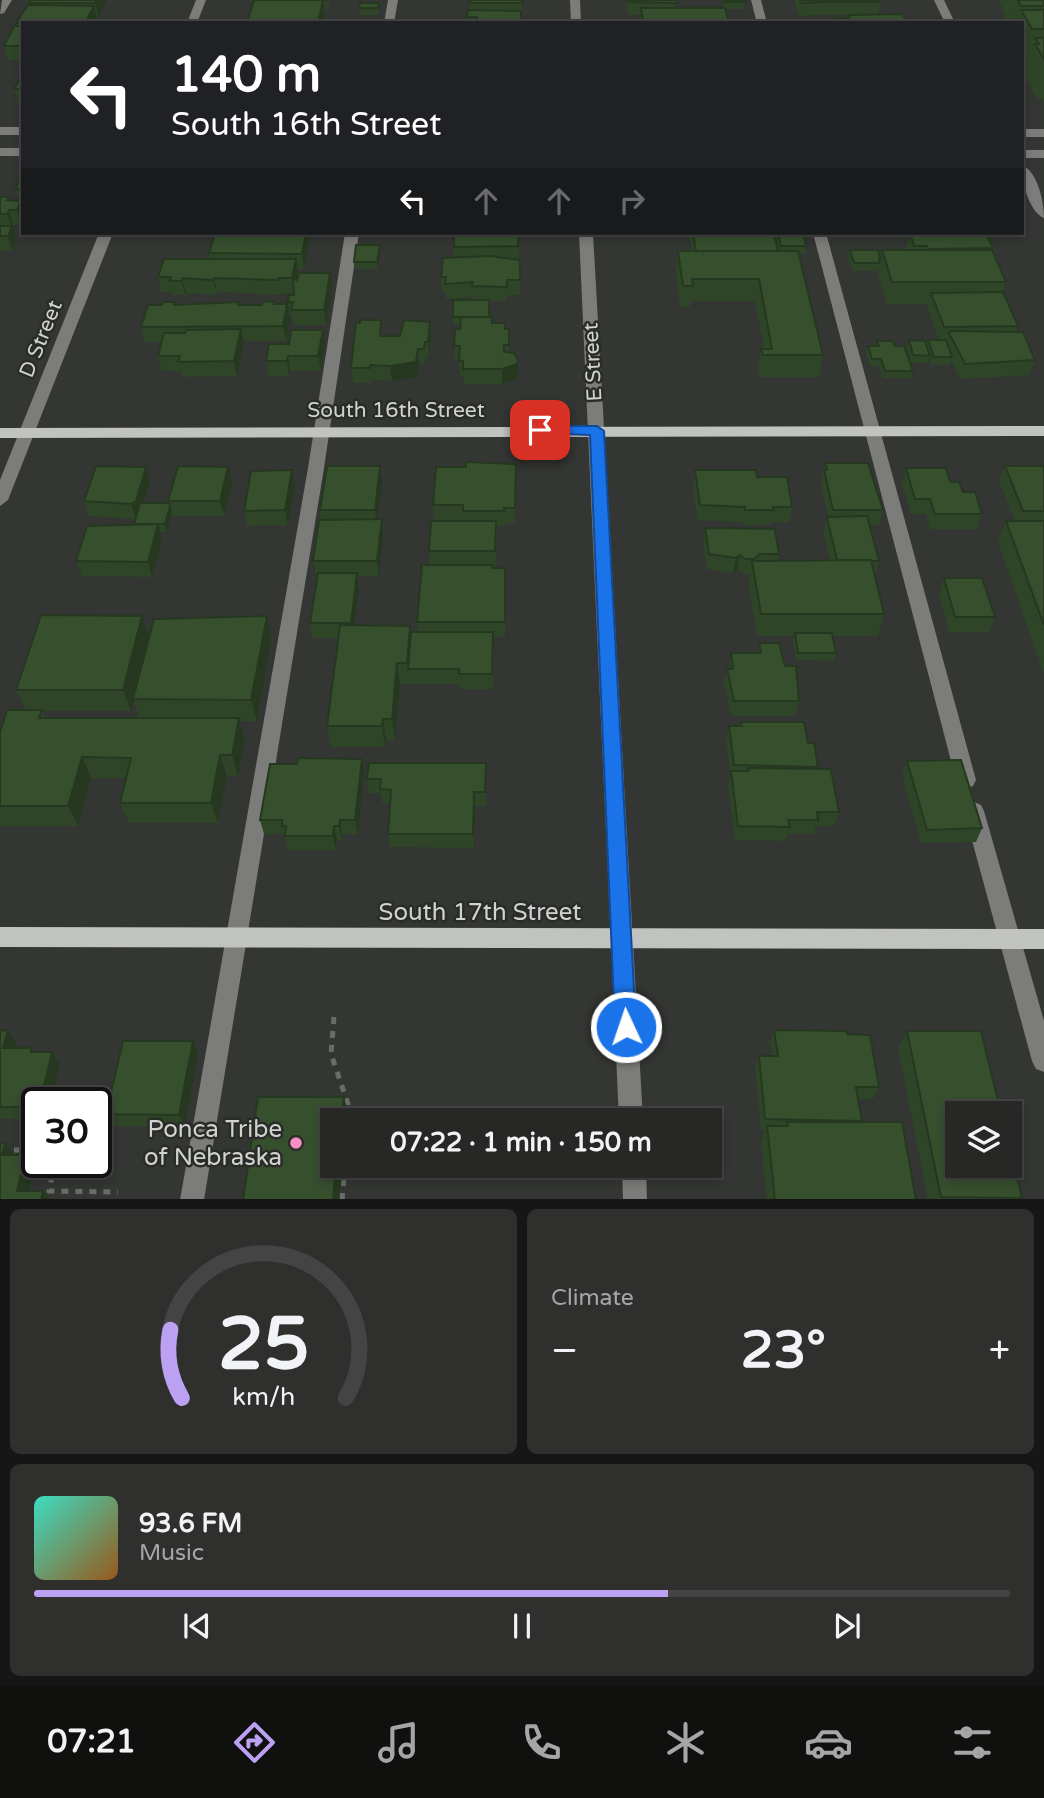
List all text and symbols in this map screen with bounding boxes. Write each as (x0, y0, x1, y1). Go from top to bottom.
text: 140 m (171, 46, 321, 105)
icon: left (56, 49, 147, 140)
text: South 16th Street (171, 106, 441, 144)
icon: left (394, 182, 432, 220)
icon: ahead (467, 182, 505, 220)
icon: ahead (540, 182, 578, 220)
icon: right (613, 182, 651, 220)
street label: D Street (14, 297, 68, 381)
street label: E Street (578, 322, 608, 402)
street label: South 16th Street (307, 398, 485, 423)
pin (510, 400, 570, 460)
icon: arrive (521, 411, 559, 449)
street label: South 17th Street (379, 898, 581, 927)
position arrow (589, 990, 663, 1064)
speed limit sign: 30 (21, 1087, 112, 1178)
map controls (945, 1101, 1022, 1178)
button: layers (945, 1101, 1022, 1178)
place label: Ponca Tribe of Nebraska (144, 1115, 282, 1172)
text: 07:22 · 1 min · 150 m (390, 1127, 652, 1158)
marker: Ponca Tribe of Nebraska (288, 1135, 304, 1151)
text: Climate (551, 1284, 634, 1312)
text: 25 (218, 1301, 309, 1389)
text: 23° (741, 1319, 826, 1382)
text: − (551, 1328, 578, 1374)
text: + (989, 1328, 1010, 1374)
text: km/h (232, 1381, 295, 1411)
text: 93.6 FM (139, 1508, 242, 1539)
text: Music (139, 1539, 204, 1567)
icon: previous (178, 1607, 216, 1645)
icon: pause (503, 1607, 541, 1645)
icon: next (828, 1607, 866, 1645)
icon: directions (230, 1718, 279, 1767)
icon: music (374, 1718, 423, 1767)
icon: phone (517, 1718, 566, 1767)
icon: climate (661, 1718, 710, 1767)
icon: car (804, 1718, 853, 1767)
icon: filters (948, 1718, 997, 1767)
text: 07:21 (47, 1723, 136, 1761)

